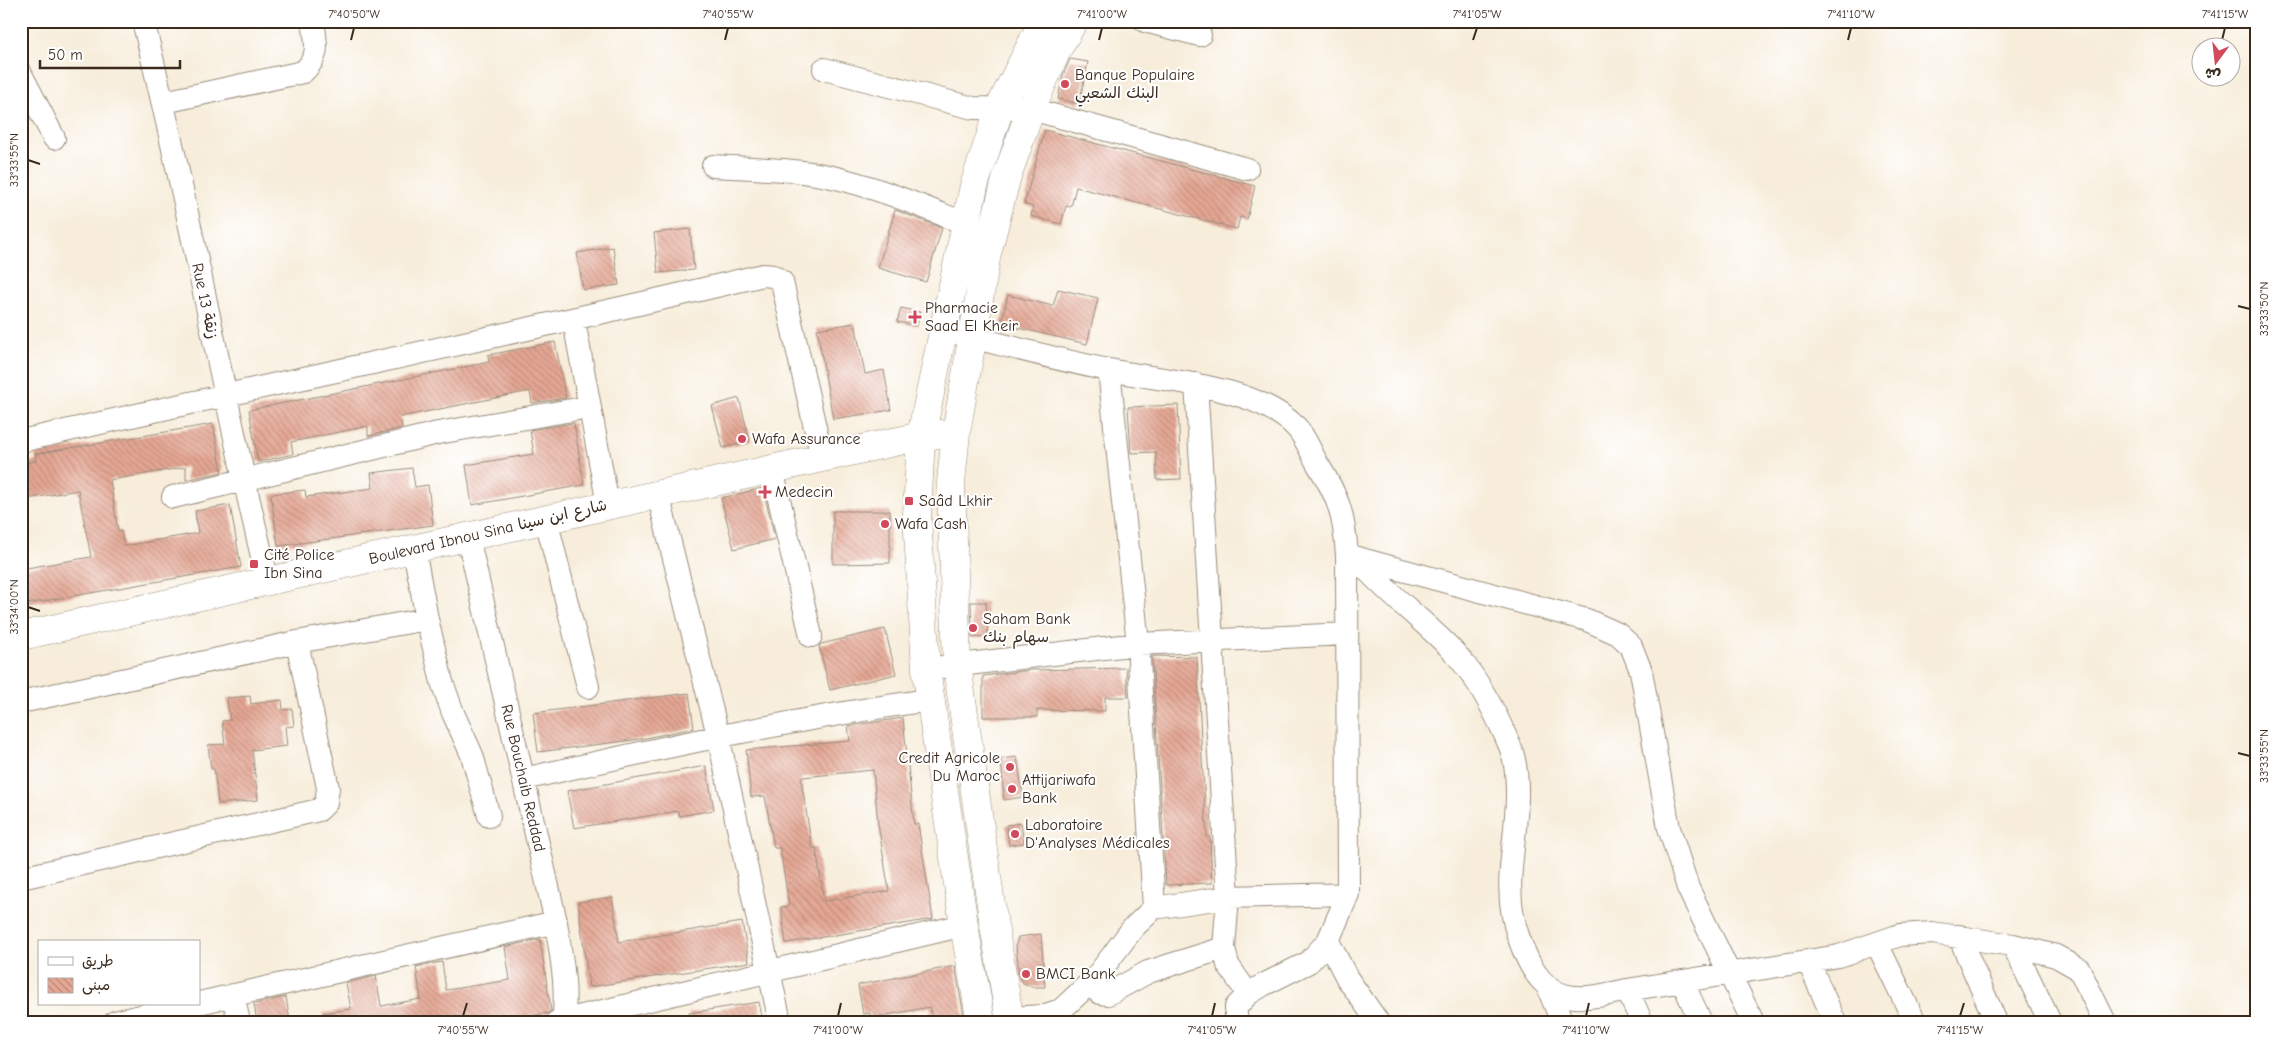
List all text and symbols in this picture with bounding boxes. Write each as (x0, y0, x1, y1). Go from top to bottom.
text: 7°40'50"W (328, 7, 380, 21)
text: 7°40'55"W (703, 7, 754, 21)
text: 7°41'00"W (1077, 7, 1128, 21)
text: 7°41'05"W (1452, 7, 1502, 21)
text: 7°41'10"W (1827, 7, 1875, 21)
text: 7°41'15"W (2202, 7, 2249, 21)
scale bar (40, 38, 180, 70)
north arrow (2190, 38, 2240, 88)
text: 50 m (48, 46, 83, 64)
text: ش (2203, 64, 2222, 84)
place label: Banque Populaire البنك الشعبي (1075, 66, 1195, 107)
marker: Banque Populaire البنك الشعبي (1059, 78, 1071, 90)
text: 33°33'55"N (7, 133, 21, 187)
street label: Rue 13 زنقة (188, 261, 222, 341)
text: 33°33'50"N (2257, 282, 2271, 336)
place label: Pharmacie Saad El Kheir (925, 299, 1019, 335)
marker: Pharmacie Saad El Kheir (909, 311, 921, 323)
place label: Wafa Assurance (752, 430, 860, 448)
marker: Wafa Assurance (736, 433, 748, 445)
place label: Medecin (775, 483, 833, 501)
marker: Medecin (759, 486, 771, 498)
place label: Saâd Lkhir (919, 492, 993, 510)
marker: Saâd Lkhir (903, 495, 915, 507)
street label: Boulevard Ibnou Sina شارع ابن سينا (367, 496, 609, 570)
place label: Wafa Cash (895, 515, 967, 533)
marker: Wafa Cash (879, 518, 891, 530)
place label: Cité Police Ibn Sina (264, 546, 335, 582)
marker: Cité Police Ibn Sina (248, 558, 260, 570)
text: 33°34'00"N (7, 579, 21, 635)
place label: Saham Bank سهام بنك (983, 610, 1071, 649)
marker: Saham Bank سهام بنك (967, 622, 979, 634)
street label: Rue Bouchaib Reddad (497, 703, 549, 853)
text: 33°33'55"N (2257, 729, 2271, 783)
place label: Credit Agricole Du Maroc (899, 749, 1000, 785)
marker: Credit Agricole Du Maroc (1004, 761, 1016, 773)
place label: Attijariwafa Bank (1022, 771, 1096, 807)
marker: Attijariwafa Bank (1006, 783, 1018, 795)
place label: Laboratoire D'Analyses Médicales (1025, 816, 1170, 852)
marker: Laboratoire D'Analyses Médicales (1009, 828, 1021, 840)
legend (38, 940, 200, 1006)
text: طريق (82, 952, 114, 970)
place label: BMCI Bank (1036, 965, 1116, 983)
marker: BMCI Bank (1020, 968, 1032, 980)
text: مبنى (82, 976, 110, 995)
text: 7°40'55"W (438, 1023, 489, 1037)
text: 7°41'00"W (813, 1023, 864, 1037)
text: 7°41'05"W (1187, 1023, 1237, 1037)
text: 7°41'10"W (1562, 1023, 1610, 1037)
text: 7°41'15"W (1937, 1023, 1984, 1037)

